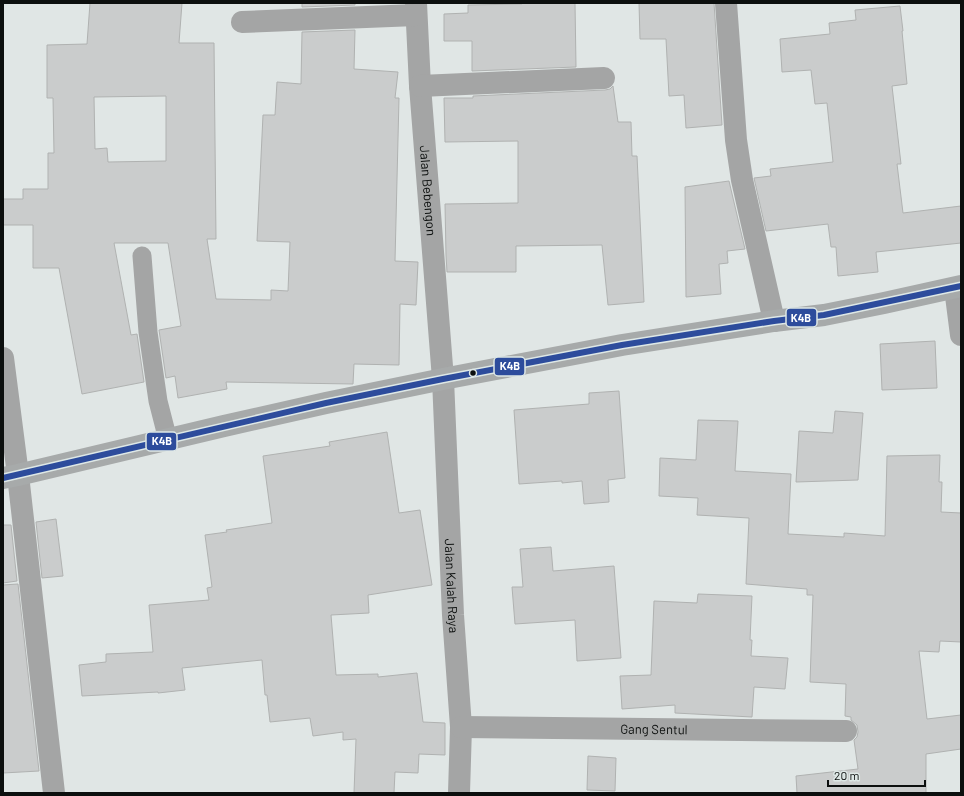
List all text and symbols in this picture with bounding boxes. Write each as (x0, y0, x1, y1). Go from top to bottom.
street label: Jalan Bebengon (417, 145, 440, 236)
line badge: K4B (786, 308, 817, 327)
text: K4B (791, 311, 811, 324)
line badge: K4B (494, 357, 525, 376)
text: K4B (500, 359, 520, 372)
unlabelled marker (468, 368, 478, 378)
line badge: K4B (146, 432, 177, 451)
text: K4B (152, 434, 172, 447)
street label: Jalan Kalah Raya (442, 538, 462, 634)
street label: Gang Sentul (620, 721, 688, 737)
scale bar (828, 762, 925, 788)
text: 20 m (834, 768, 860, 782)

